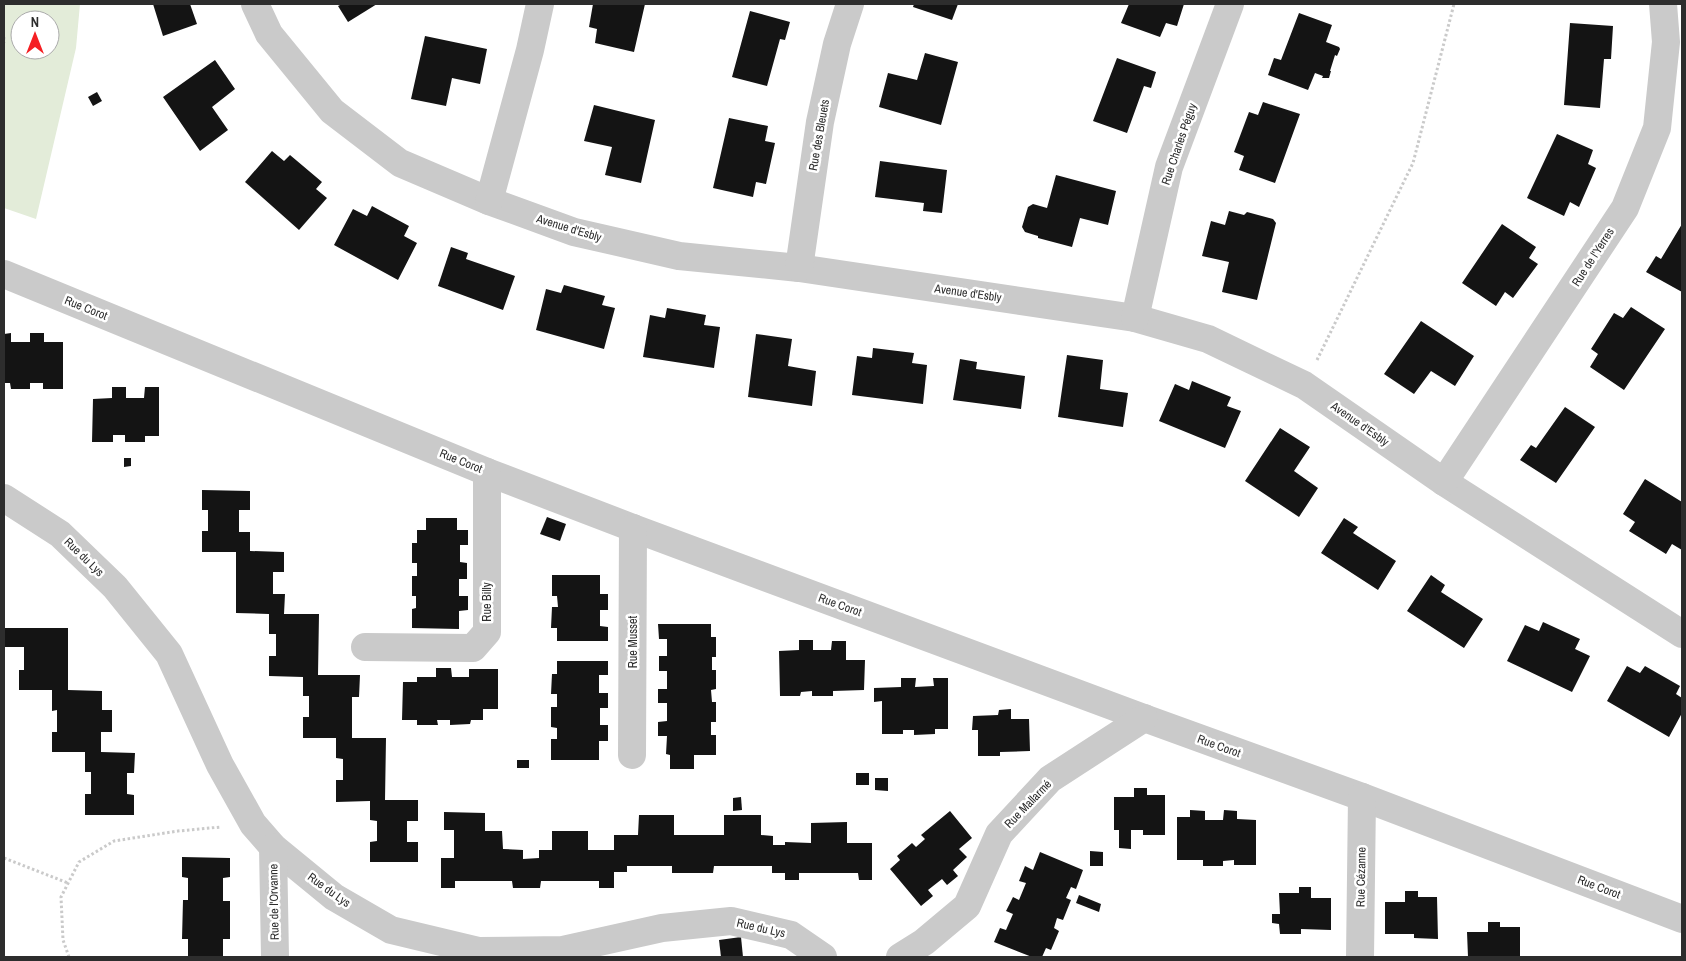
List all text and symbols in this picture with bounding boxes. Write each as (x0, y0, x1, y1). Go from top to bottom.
north arrow (10, 10, 60, 60)
text: N (31, 13, 39, 31)
street label: Rue des Bleuets (805, 98, 833, 172)
street label: Rue Charles Péguy (1158, 101, 1200, 187)
street label: Avenue d'Esbly (533, 210, 604, 246)
street label: Rue de l'Yerres (1568, 225, 1618, 289)
street label: Avenue d'Esbly (933, 280, 1003, 306)
street label: Rue Corot (62, 292, 110, 324)
street label: Avenue d'Esbly (1327, 398, 1392, 450)
street label: Rue Corot (437, 445, 485, 477)
street label: Rue du Lys (61, 534, 107, 580)
street label: Rue Billy (479, 582, 495, 622)
street label: Rue Corot (816, 590, 864, 620)
street label: Rue Musset (625, 615, 641, 668)
street label: Rue Corot (1195, 731, 1243, 761)
street label: Rue Mallarmé (1001, 776, 1055, 832)
street label: Rue Cézanne (1352, 847, 1370, 907)
street label: Rue de l'Orvanne (265, 864, 283, 940)
street label: Rue du Lys (304, 869, 354, 911)
street label: Rue Corot (1575, 871, 1623, 903)
street label: Rue du Lys (735, 915, 787, 941)

